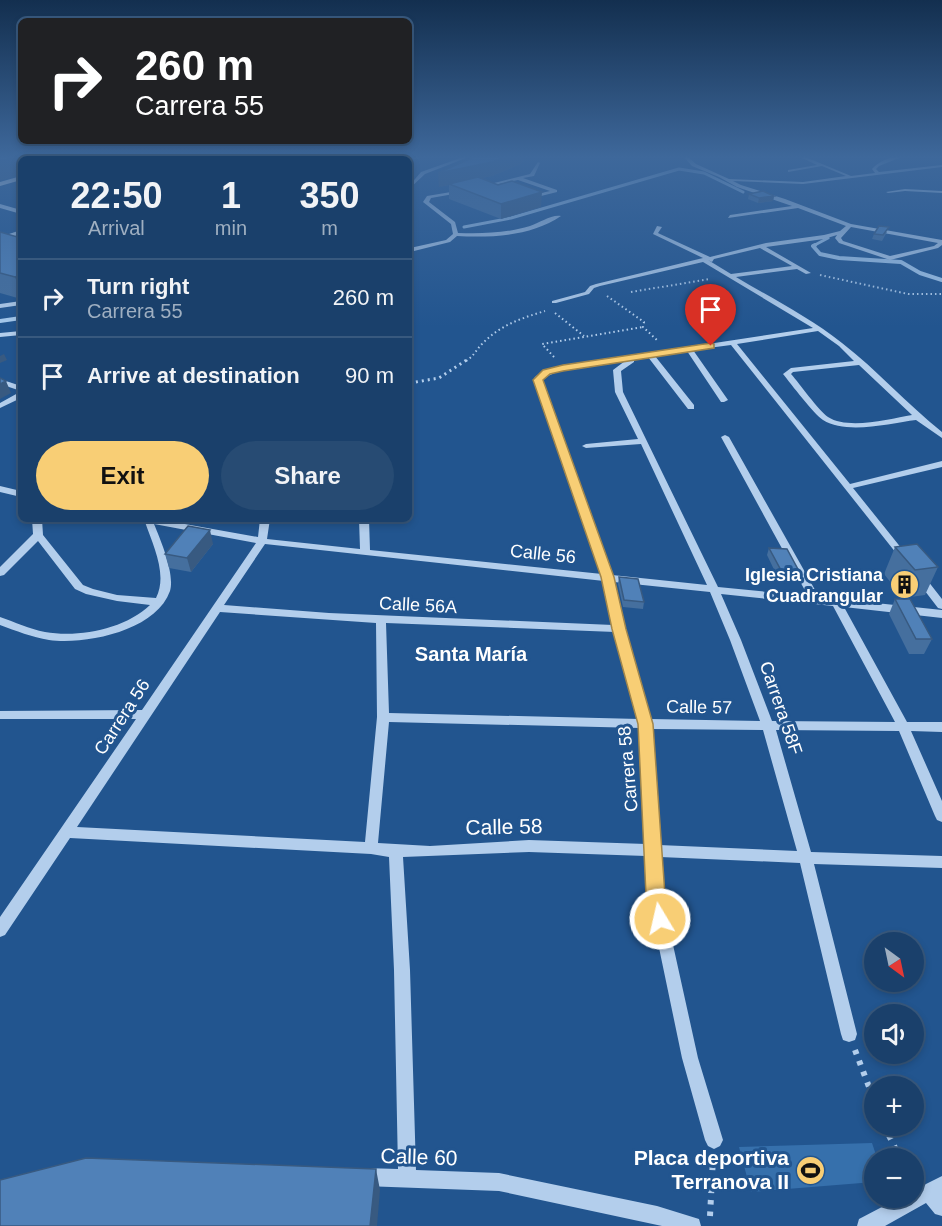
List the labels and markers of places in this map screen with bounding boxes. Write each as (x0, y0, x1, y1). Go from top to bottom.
pin (685, 284, 736, 346)
place label: Iglesia Cristiana Cuadrangular (745, 565, 884, 606)
building icon: Iglesia Cristiana Cuadrangular (888, 569, 920, 601)
place label: Placa deportiva Terranova II (634, 1146, 789, 1193)
sports icon: Placa deportiva Terranova II (794, 1154, 826, 1186)

